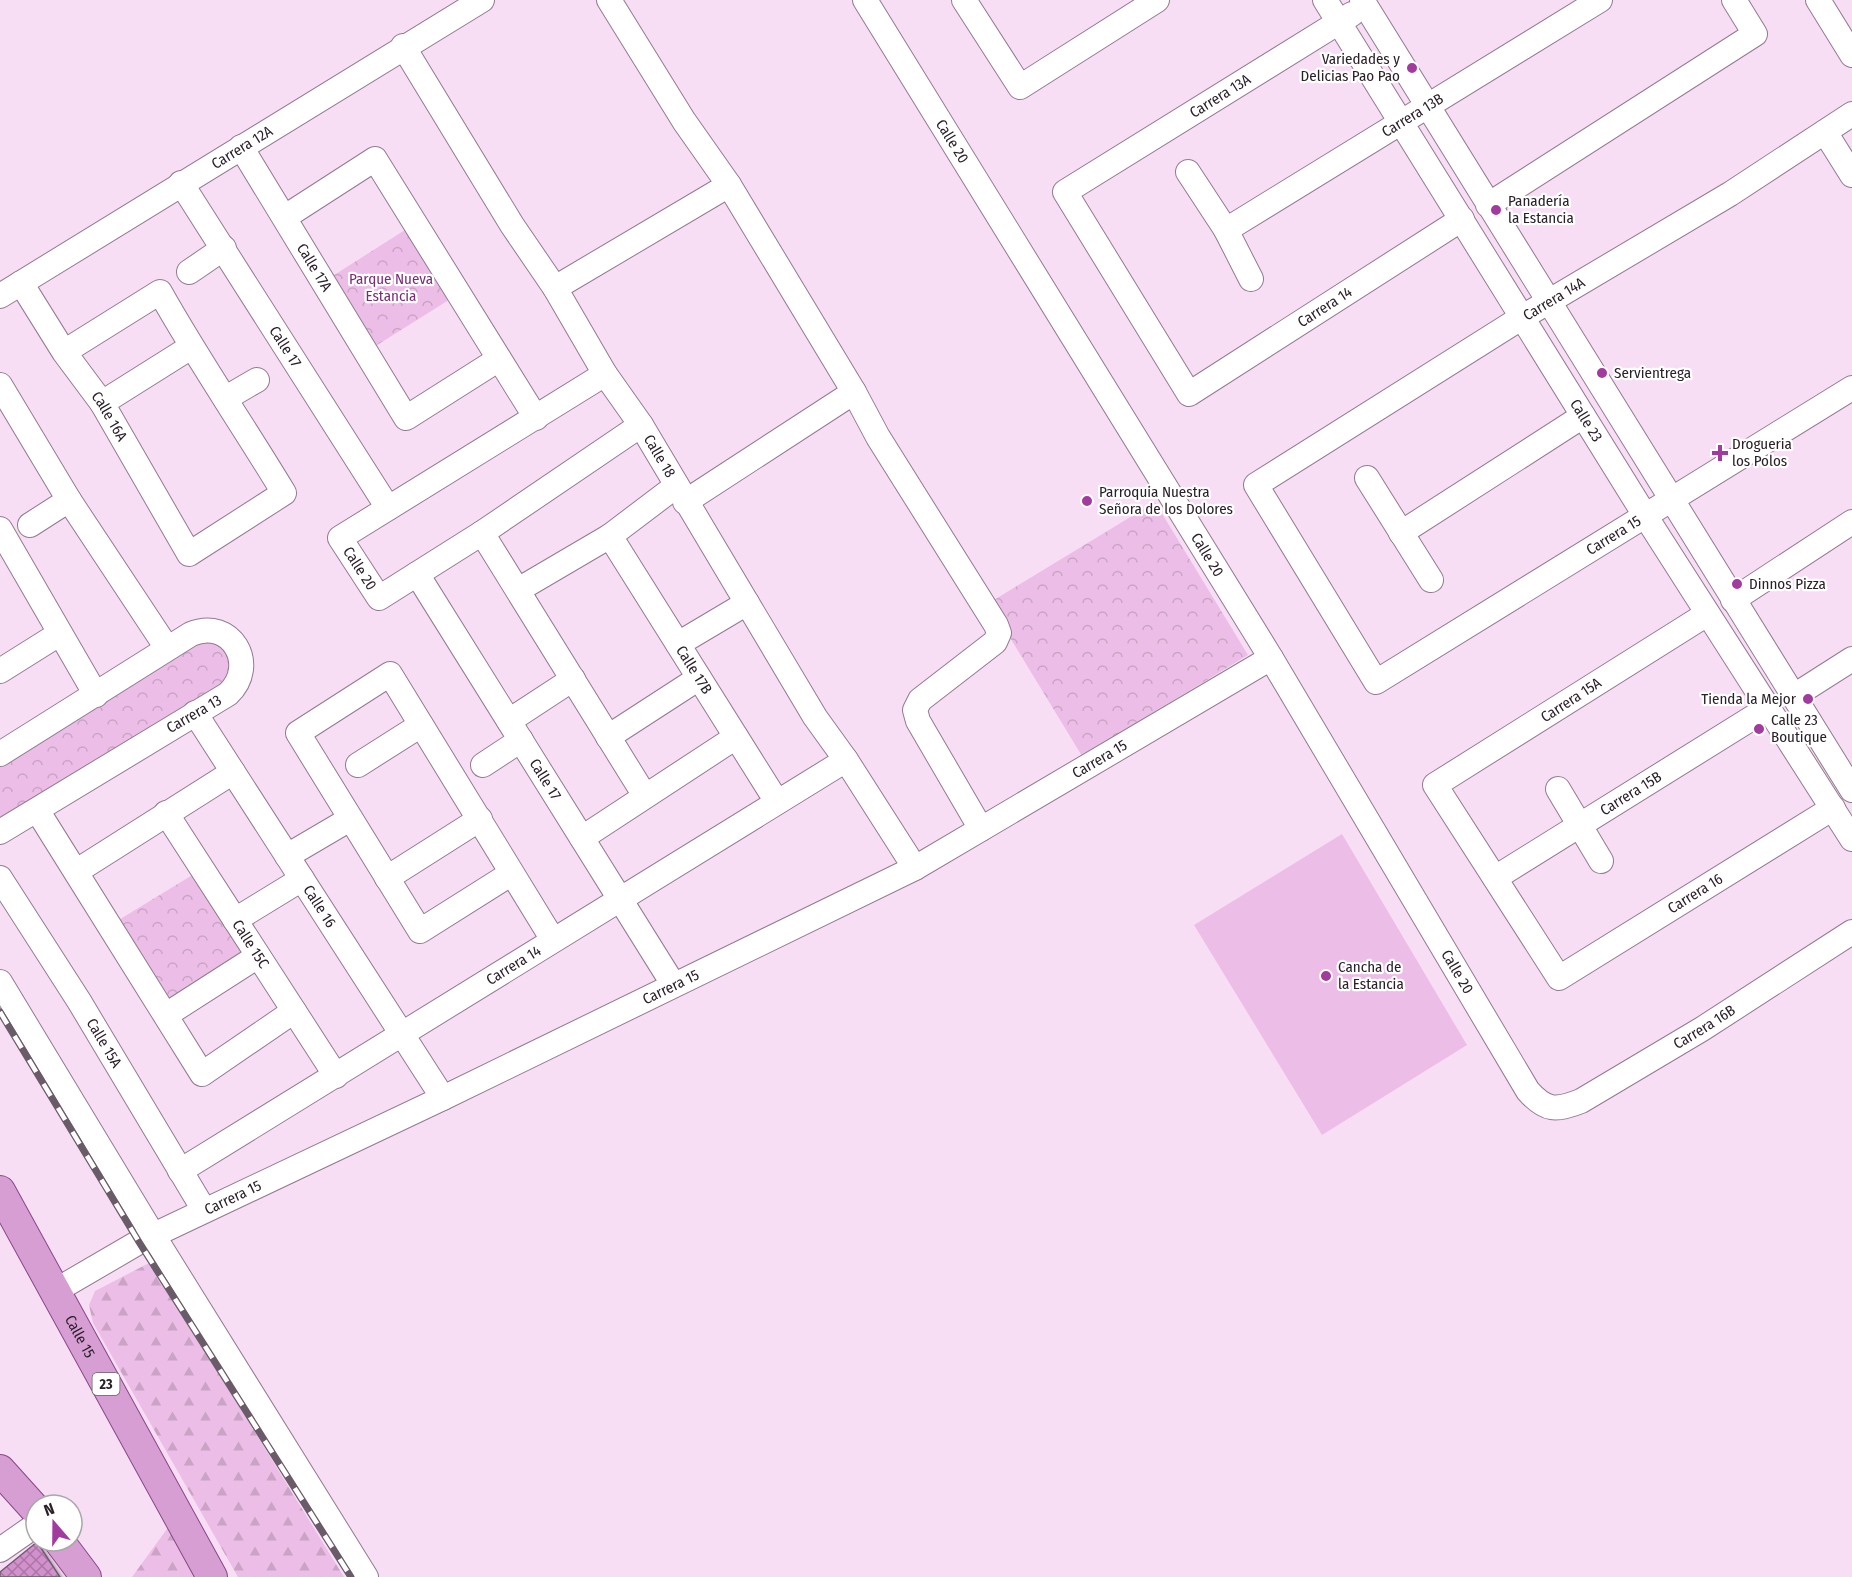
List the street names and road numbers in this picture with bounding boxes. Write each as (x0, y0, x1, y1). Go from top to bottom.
street label: Carrera 13A (1186, 70, 1254, 122)
street label: Carrera 13B (1379, 90, 1447, 141)
street label: Calle 20 (932, 116, 972, 166)
street label: Carrera 12A (208, 122, 276, 173)
street label: Calle 17A (293, 240, 336, 295)
street label: Carrera 14A (1520, 273, 1588, 324)
street label: Carrera 14 (1294, 283, 1355, 331)
street label: Calle 17 (265, 323, 305, 371)
street label: Calle 16A (87, 388, 131, 444)
street label: Calle 23 (1566, 396, 1606, 445)
street label: Calle 18 (640, 431, 679, 481)
street label: Carrera 15 (1583, 512, 1644, 559)
street label: Calle 20 (1187, 530, 1228, 580)
street label: Calle 20 (339, 543, 380, 593)
street label: Calle 17B (672, 642, 716, 697)
street label: Carrera 15A (1537, 674, 1605, 726)
street label: Carrera 13 (163, 691, 225, 737)
street label: Carrera 15 (1069, 736, 1130, 782)
street label: Calle 17 (526, 755, 565, 803)
street label: Carrera 15B (1597, 768, 1665, 819)
street label: Carrera 16 (1664, 870, 1726, 917)
street label: Calle 16 (299, 882, 340, 931)
street label: Calle 15C (229, 917, 273, 972)
street label: Carrera 14 (483, 941, 544, 989)
street label: Calle 20 (1437, 947, 1477, 997)
street label: Carrera 15 (640, 966, 702, 1008)
street label: Carrera 16B (1670, 1001, 1739, 1053)
street label: Calle 15A (82, 1015, 126, 1071)
street label: Carrera 15 (201, 1176, 264, 1219)
street label: Calle 15 (61, 1312, 99, 1361)
road number: 23 (92, 1373, 120, 1395)

